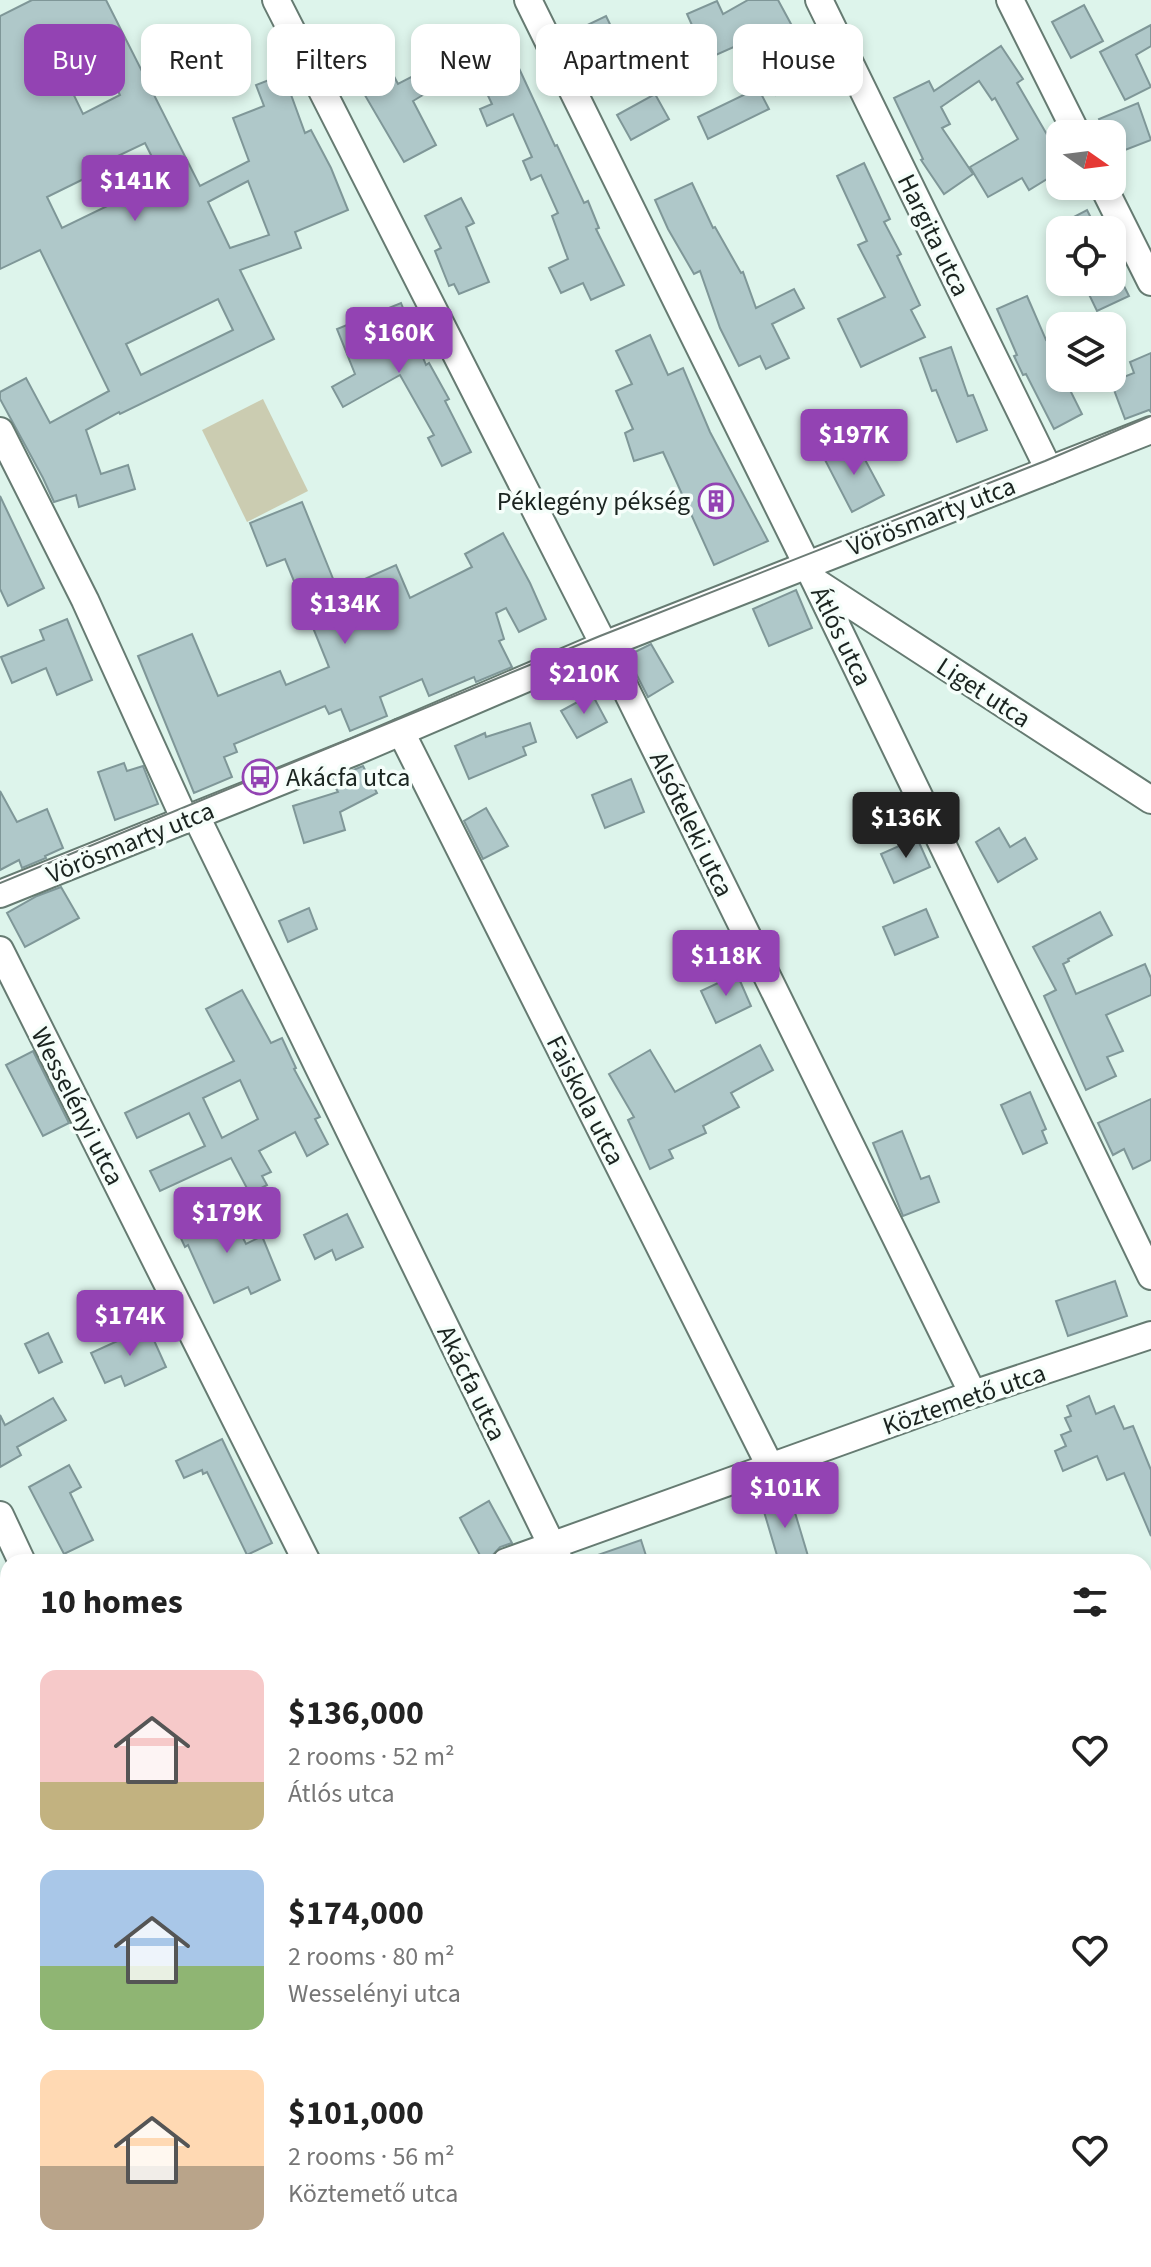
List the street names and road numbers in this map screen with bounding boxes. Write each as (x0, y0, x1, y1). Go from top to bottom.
street label: Hargita utca (888, 168, 979, 303)
street label: Vörösmarty utca (842, 467, 1021, 566)
street label: Átlós utca (802, 580, 882, 692)
street label: Liget utca (929, 648, 1038, 737)
street label: Alsóteleki utca (640, 745, 743, 903)
street label: Vörösmarty utca (41, 792, 220, 893)
street label: Wesselényi utca (22, 1021, 133, 1192)
street label: Faiskola utca (537, 1029, 634, 1171)
street label: Akácfa utca (428, 1319, 515, 1447)
street label: Köztemető utca (878, 1354, 1051, 1445)

